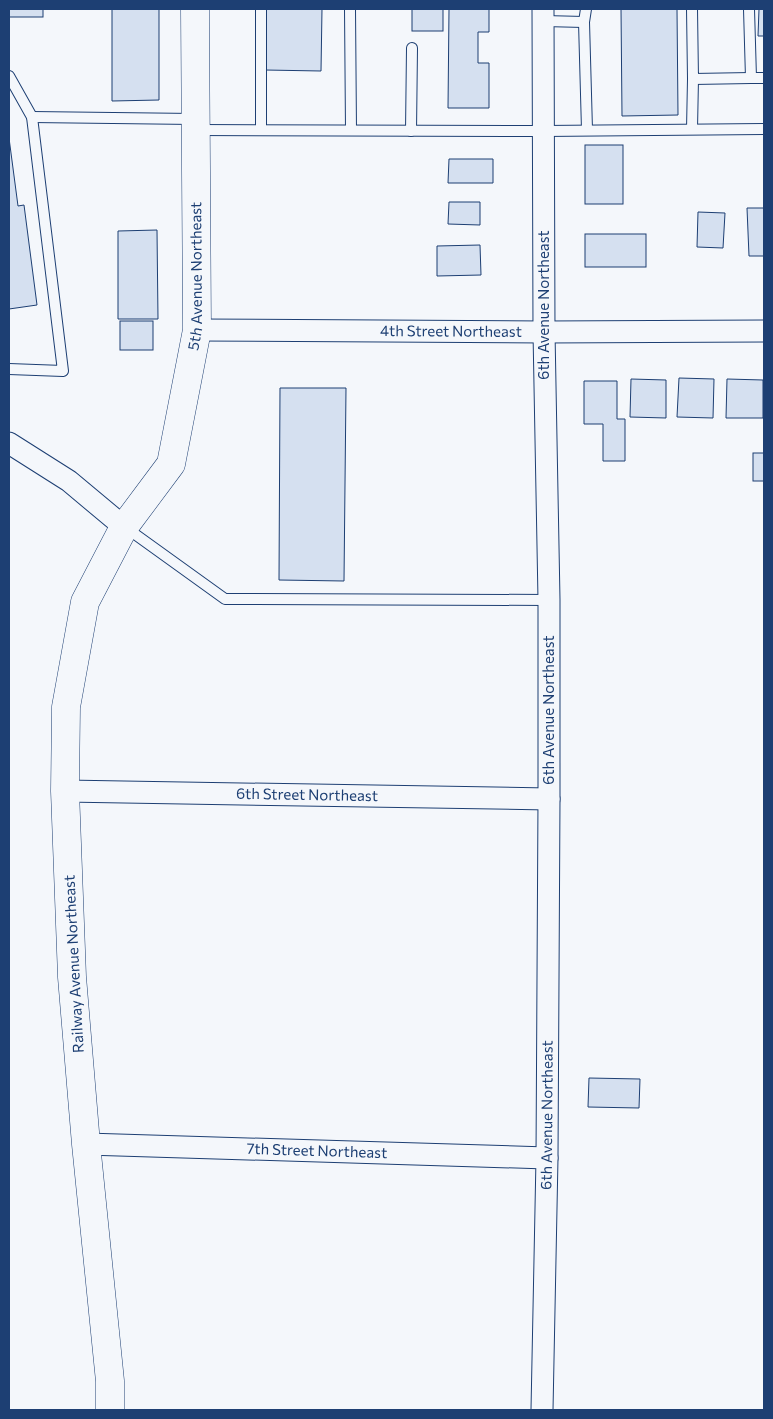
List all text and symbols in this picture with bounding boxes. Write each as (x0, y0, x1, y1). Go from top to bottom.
street label: 5th Avenue Northeast (183, 202, 205, 352)
street label: 6th Avenue Northeast (534, 230, 552, 380)
street label: 4th Street Northeast (380, 321, 522, 340)
street label: 6th Avenue Northeast (539, 635, 557, 785)
street label: 6th Street Northeast (236, 784, 378, 804)
street label: Railway Avenue Northeast (59, 875, 87, 1054)
street label: 6th Avenue Northeast (536, 1040, 556, 1190)
street label: 7th Street Northeast (246, 1139, 387, 1161)

